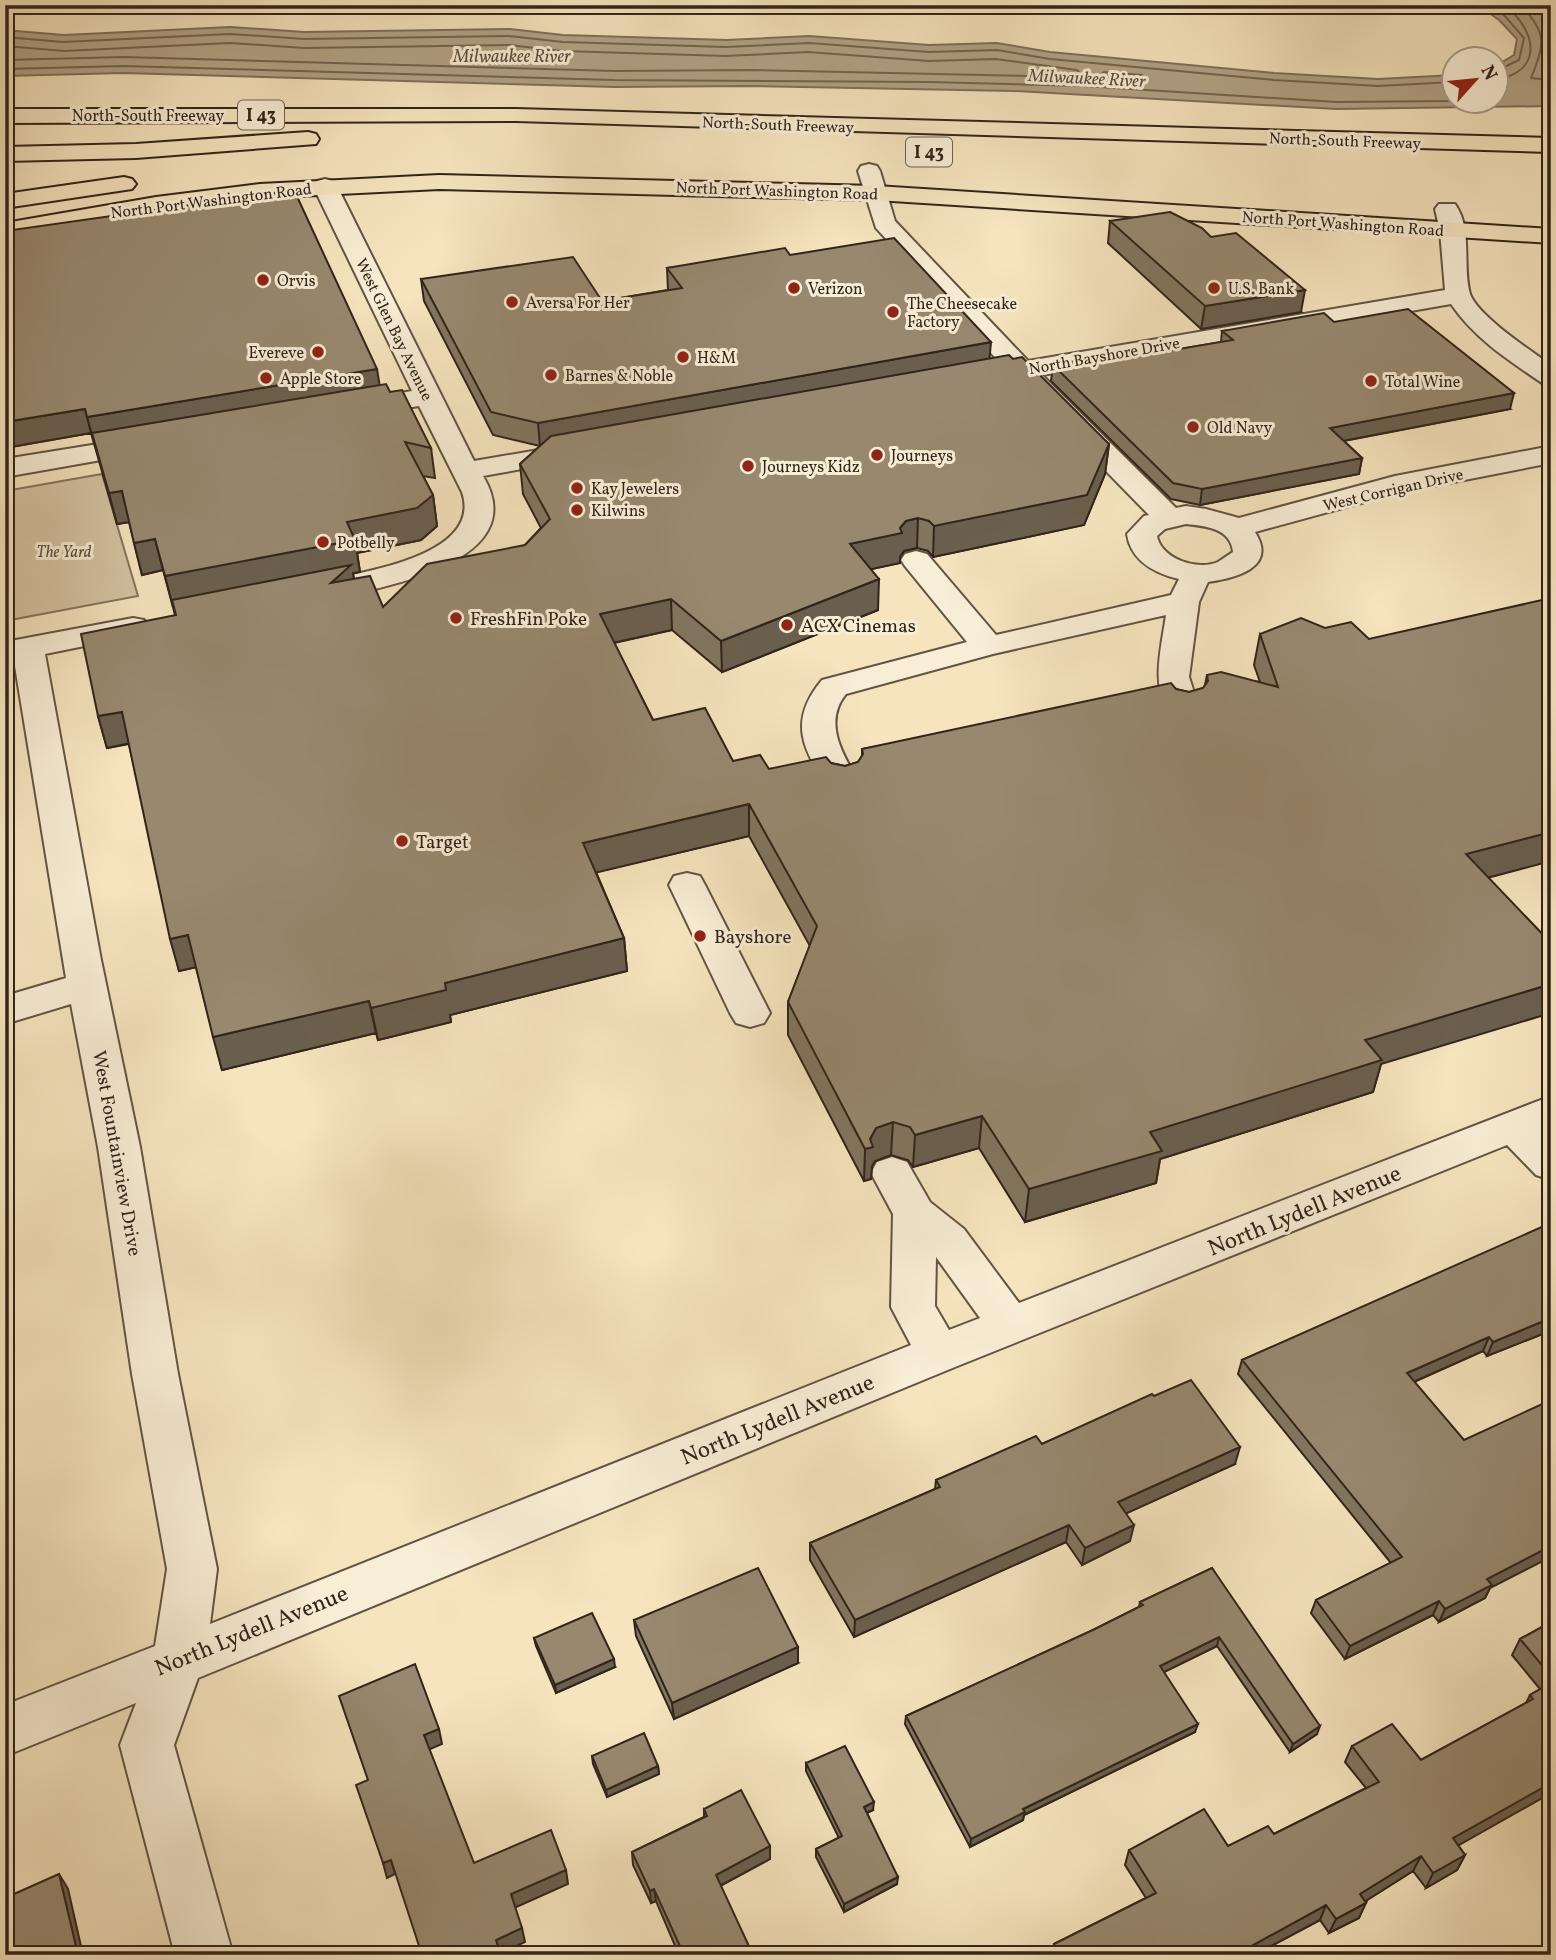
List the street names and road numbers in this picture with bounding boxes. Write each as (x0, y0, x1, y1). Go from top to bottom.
road number: I 43 (238, 100, 284, 130)
street label: North-South Freeway (72, 106, 225, 128)
street label: North-South Freeway (701, 112, 855, 140)
street label: North-South Freeway (1268, 128, 1422, 156)
road number: I 43 (906, 138, 952, 167)
street label: North Port Washington Road (675, 177, 879, 207)
street label: North Port Washington Road (109, 179, 313, 225)
street label: North Port Washington Road (1241, 207, 1445, 243)
street label: West Glen Bay Avenue (349, 255, 437, 405)
street label: North Bayshore Drive (1027, 333, 1182, 381)
street label: West Corrigan Drive (1321, 464, 1466, 518)
street label: West Fountainview Drive (85, 1048, 147, 1258)
street label: North Lydell Avenue (1203, 1158, 1406, 1265)
street label: North Lydell Avenue (676, 1367, 879, 1474)
street label: North Lydell Avenue (150, 1578, 353, 1685)

